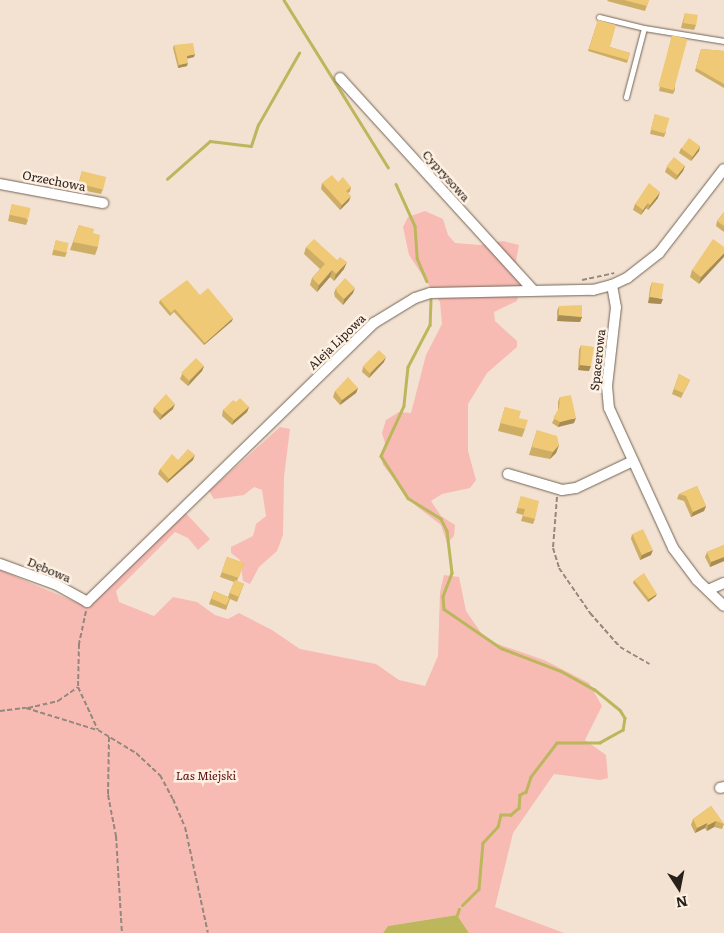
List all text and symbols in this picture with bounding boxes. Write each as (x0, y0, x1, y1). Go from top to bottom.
street label: Cyprysowa (419, 148, 473, 204)
street label: Orzechowa (21, 168, 87, 194)
street label: Aleja Lipowa (305, 311, 369, 373)
street label: Spacerowa (588, 328, 608, 392)
street label: Dębowa (25, 554, 73, 586)
park label: Las Miejski (176, 769, 236, 783)
north arrow (654, 863, 704, 913)
text: N (674, 892, 690, 914)

